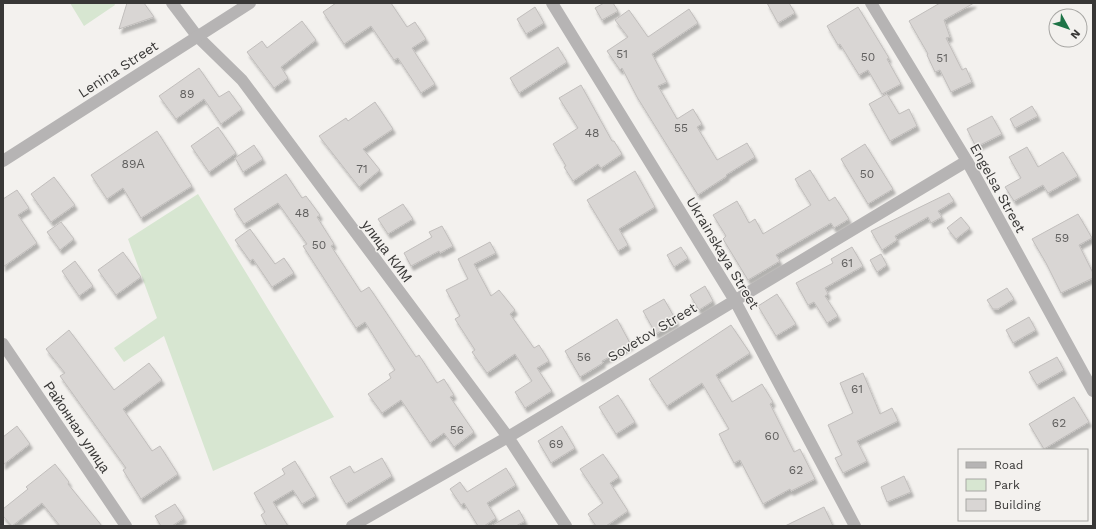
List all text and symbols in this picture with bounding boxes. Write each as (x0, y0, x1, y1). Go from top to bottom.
north arrow (1048, 8, 1088, 48)
text: N (1068, 27, 1083, 41)
street label: Lenina Street (75, 37, 161, 101)
house number: 51 (616, 47, 628, 61)
house number: 50 (861, 50, 875, 64)
house number: 51 (936, 51, 948, 65)
house number: 89 (180, 87, 194, 101)
house number: 55 (674, 121, 688, 135)
house number: 48 (585, 126, 599, 140)
street label: Engelsa Street (967, 141, 1029, 235)
house number: 89А (122, 157, 144, 171)
house number: 71 (356, 162, 368, 176)
house number: 50 (860, 167, 874, 181)
street label: Ukrainskaya Street (683, 194, 763, 312)
house number: 48 (295, 206, 309, 220)
street label: улица КИМ (359, 217, 415, 285)
house number: 59 (1055, 231, 1069, 245)
house number: 50 (312, 238, 326, 252)
house number: 61 (841, 256, 853, 270)
street label: Sovetov Street (605, 299, 699, 365)
house number: 56 (577, 350, 591, 364)
street label: Районная улица (41, 378, 113, 476)
house number: 61 (851, 382, 863, 396)
house number: 62 (1052, 416, 1066, 430)
house number: 56 (450, 423, 464, 437)
house number: 60 (765, 429, 779, 443)
house number: 69 (549, 437, 563, 451)
legend (958, 449, 1088, 521)
text: Road (994, 458, 1023, 472)
house number: 62 (789, 463, 803, 477)
text: Park (994, 478, 1020, 492)
text: Building (994, 498, 1041, 512)

